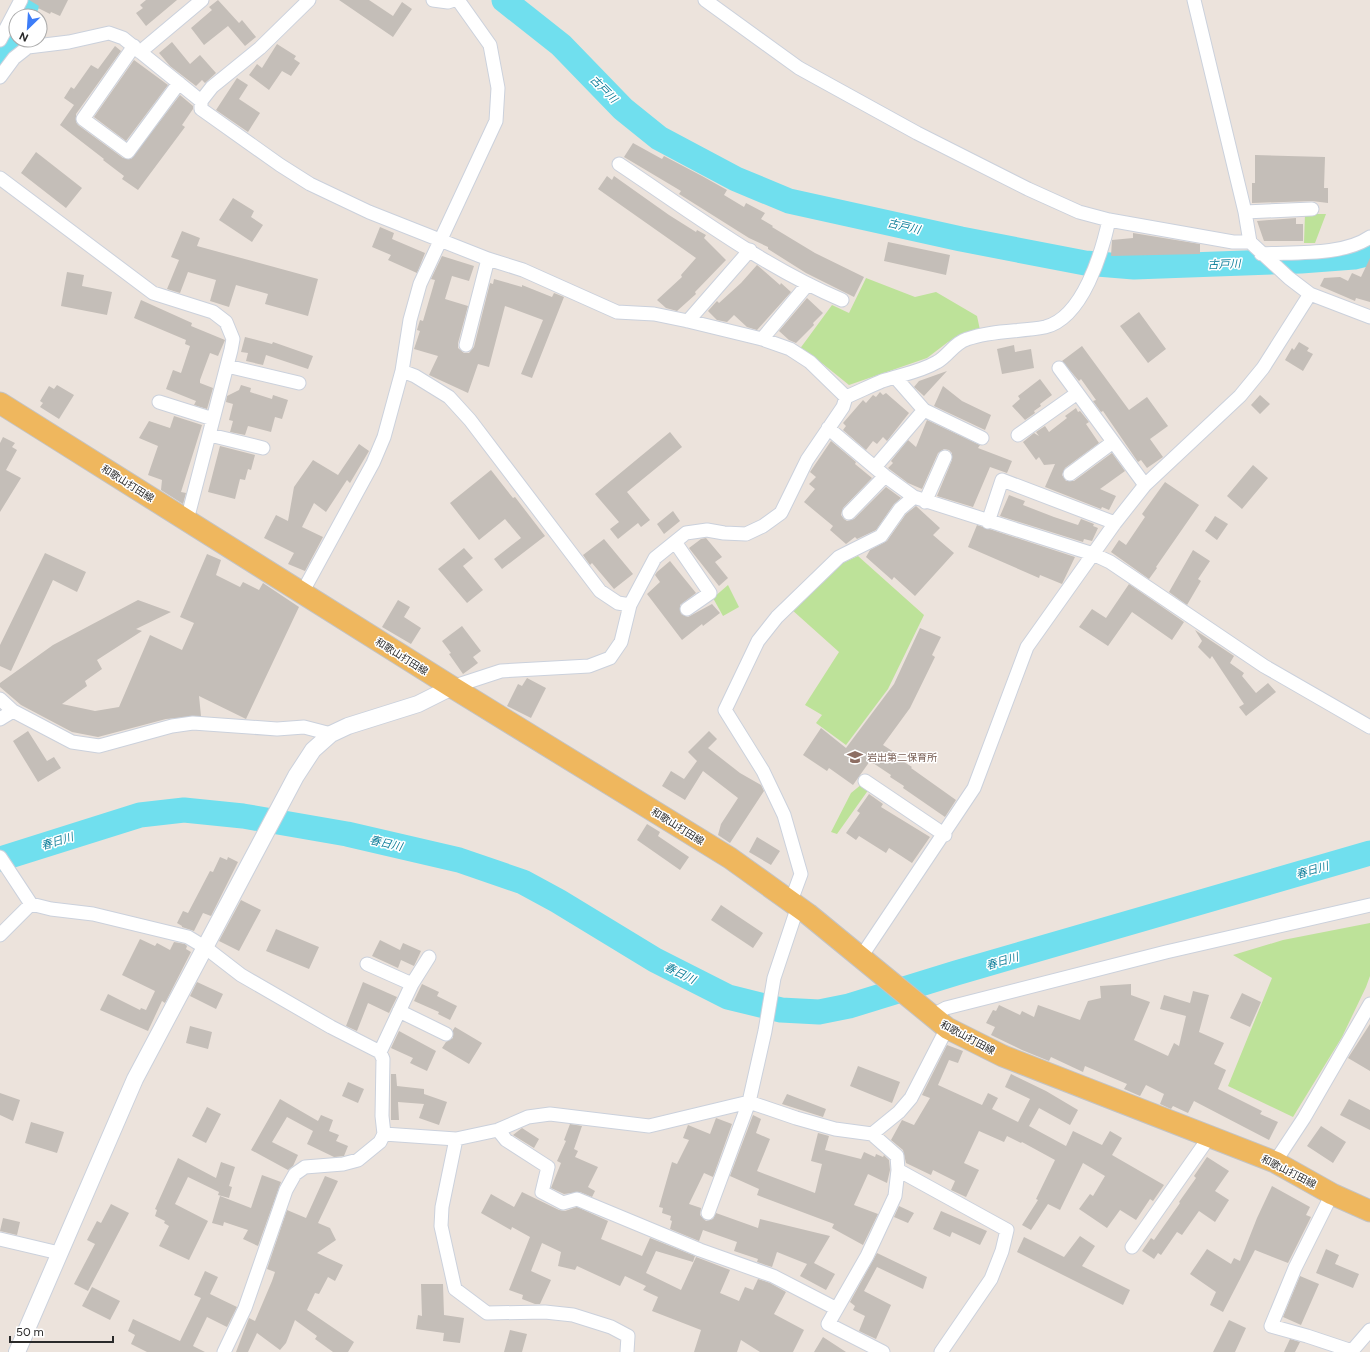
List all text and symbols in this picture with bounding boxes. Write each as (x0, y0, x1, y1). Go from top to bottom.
north arrow (8, 8, 48, 48)
text: N (17, 29, 31, 44)
water label: 古戸川 (587, 73, 621, 106)
water label: 古戸川 (886, 216, 922, 237)
water label: 古戸川 (1207, 257, 1242, 272)
street label: 和歌山打田線 (99, 462, 157, 505)
street label: 和歌山打田線 (373, 635, 431, 678)
school or university icon: 岩出第二保育所 (846, 748, 864, 766)
place label: 岩出第二保育所 (867, 751, 937, 764)
street label: 和歌山打田線 (649, 805, 707, 848)
water label: 春日川 (39, 830, 76, 853)
water label: 春日川 (368, 833, 404, 854)
water label: 春日川 (1294, 859, 1331, 881)
water label: 春日川 (984, 950, 1021, 972)
water label: 春日川 (662, 960, 698, 987)
street label: 和歌山打田線 (938, 1018, 997, 1057)
street label: 和歌山打田線 (1259, 1152, 1318, 1191)
scale bar (10, 1318, 113, 1344)
text: 50 m (16, 1325, 44, 1339)

